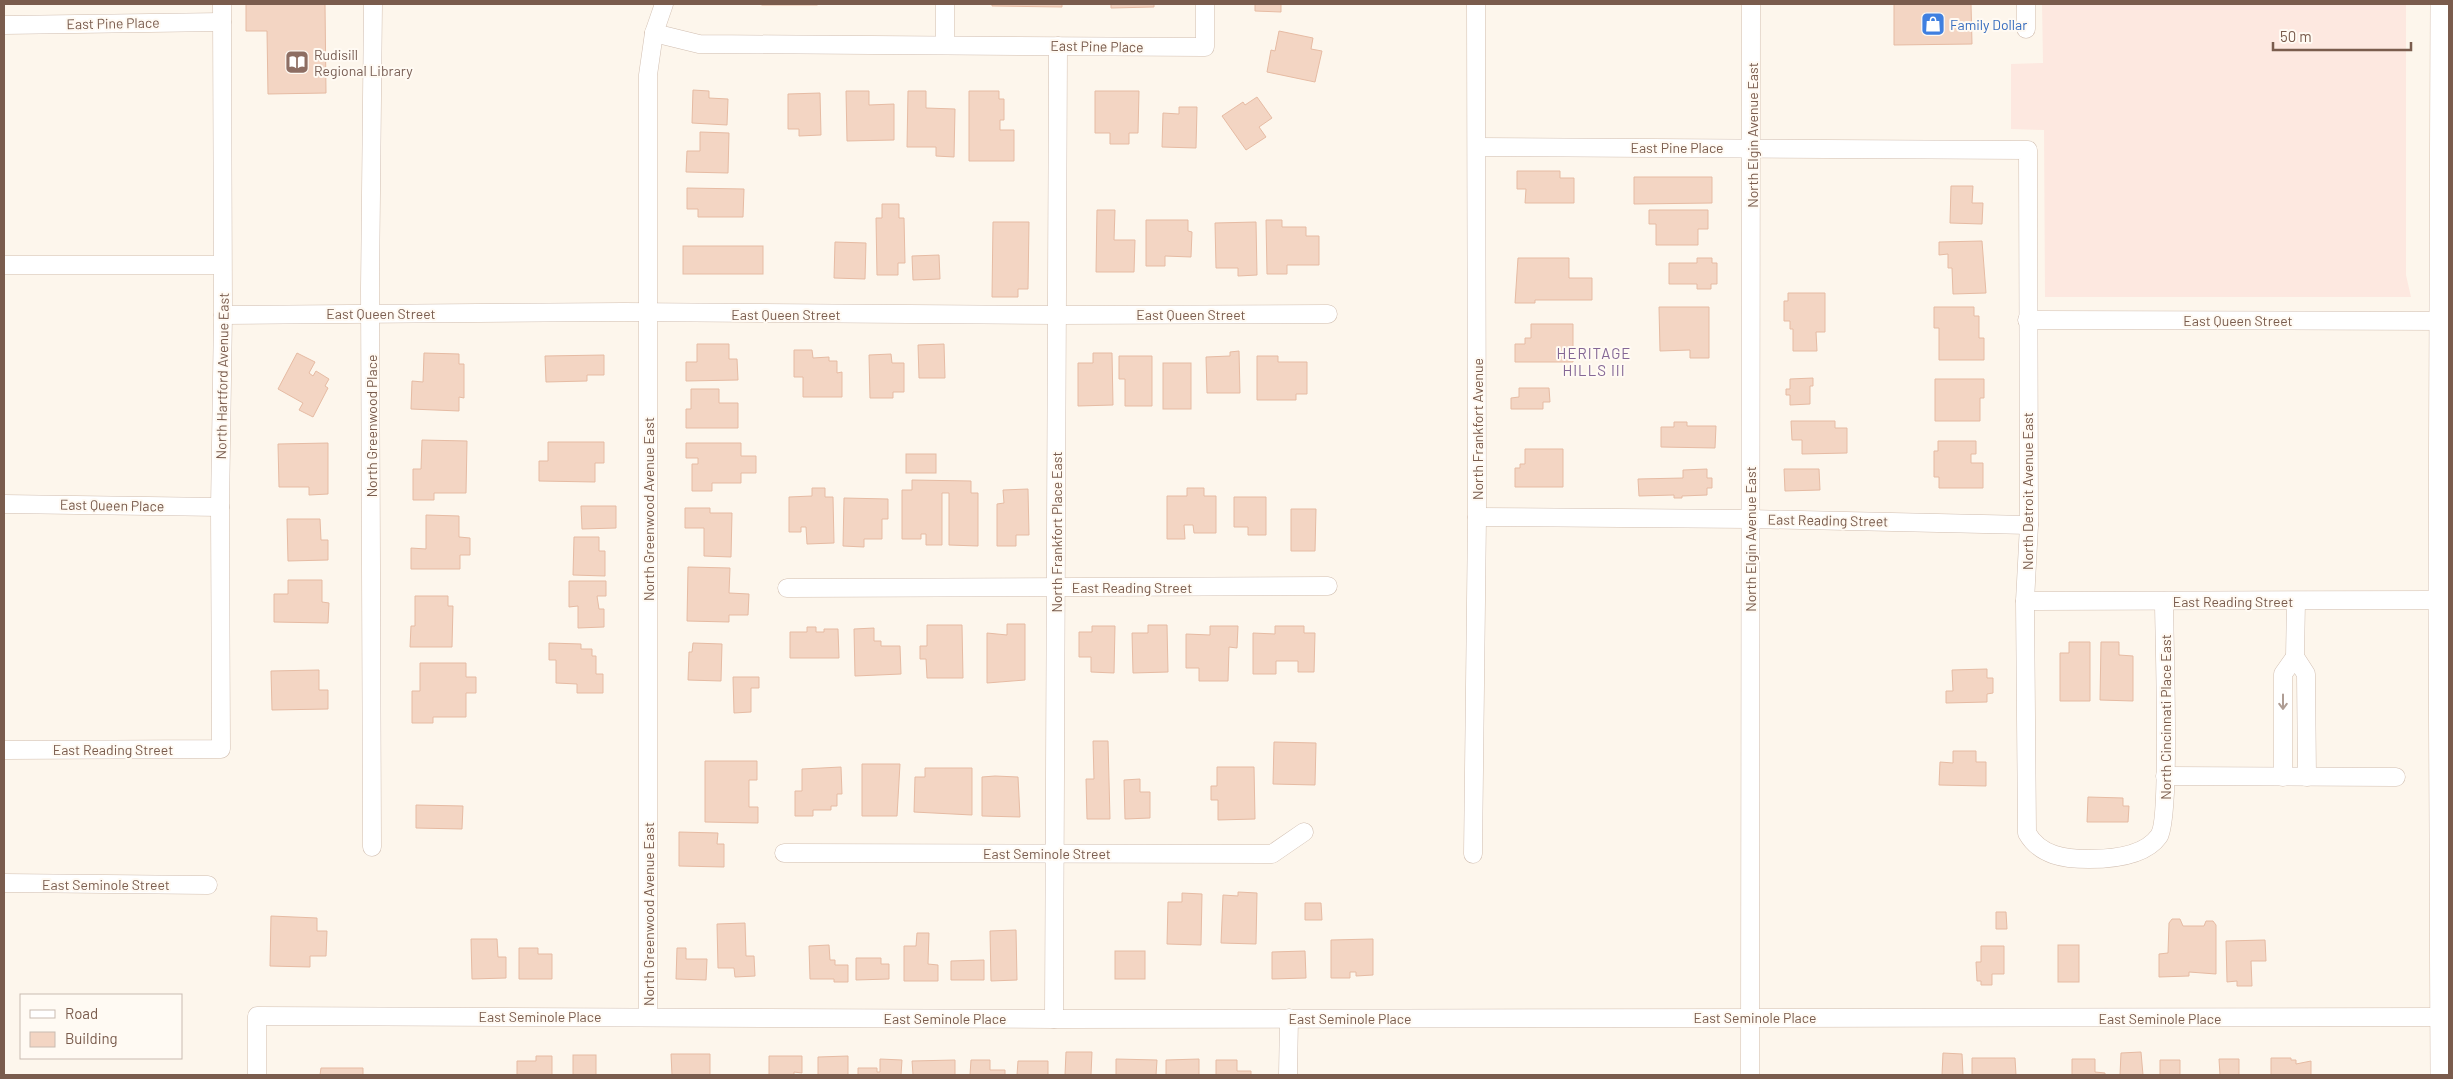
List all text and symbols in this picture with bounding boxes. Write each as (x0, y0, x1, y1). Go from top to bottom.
shop icon: Family Dollar (1920, 11, 1946, 37)
street label: East Pine Place (66, 14, 160, 32)
place label: Family Dollar (1950, 16, 2027, 33)
scale bar (2273, 20, 2410, 52)
text: 50 m (2280, 27, 2312, 45)
street label: East Pine Place (1050, 37, 1144, 55)
place label: Rudisill Regional Library (314, 46, 413, 79)
library icon: Rudisill Regional Library (284, 49, 310, 75)
street label: North Elgin Avenue East (1744, 62, 1761, 208)
street label: East Pine Place (1630, 139, 1724, 156)
street label: North Hartford Avenue East (212, 293, 232, 459)
street label: East Queen Street (326, 305, 436, 322)
street label: East Queen Street (731, 306, 841, 323)
street label: East Queen Street (1136, 306, 1246, 323)
street label: East Queen Street (2183, 312, 2293, 329)
district label: HERITAGE HILLS III (1557, 344, 1631, 379)
street label: North Greenwood Place (363, 355, 380, 497)
street label: North Frankfort Avenue (1469, 358, 1486, 500)
street label: North Detroit Avenue East (2019, 412, 2036, 570)
street label: North Greenwood Avenue East (640, 417, 657, 601)
street label: North Frankfort Place East (1048, 451, 1065, 613)
street label: North Elgin Avenue East (1742, 466, 1759, 612)
street label: East Queen Place (60, 496, 164, 514)
street label: East Reading Street (1768, 510, 1888, 530)
street label: East Reading Street (1072, 579, 1192, 596)
street label: East Reading Street (2173, 593, 2293, 610)
street label: North Cincinnati Place East (2157, 634, 2174, 800)
one-way arrow (2278, 694, 2288, 710)
street label: East Reading Street (53, 741, 173, 758)
street label: North Greenwood Avenue East (640, 822, 657, 1006)
street label: East Seminole Street (983, 845, 1111, 862)
street label: East Seminole Street (42, 876, 170, 893)
legend (20, 994, 182, 1059)
text: Road (65, 1004, 98, 1022)
street label: East Seminole Place (479, 1008, 601, 1025)
street label: East Seminole Place (1694, 1009, 1816, 1026)
street label: East Seminole Place (884, 1010, 1006, 1027)
street label: East Seminole Place (1289, 1010, 1411, 1027)
street label: East Seminole Place (2099, 1010, 2221, 1027)
text: Building (65, 1029, 118, 1047)

